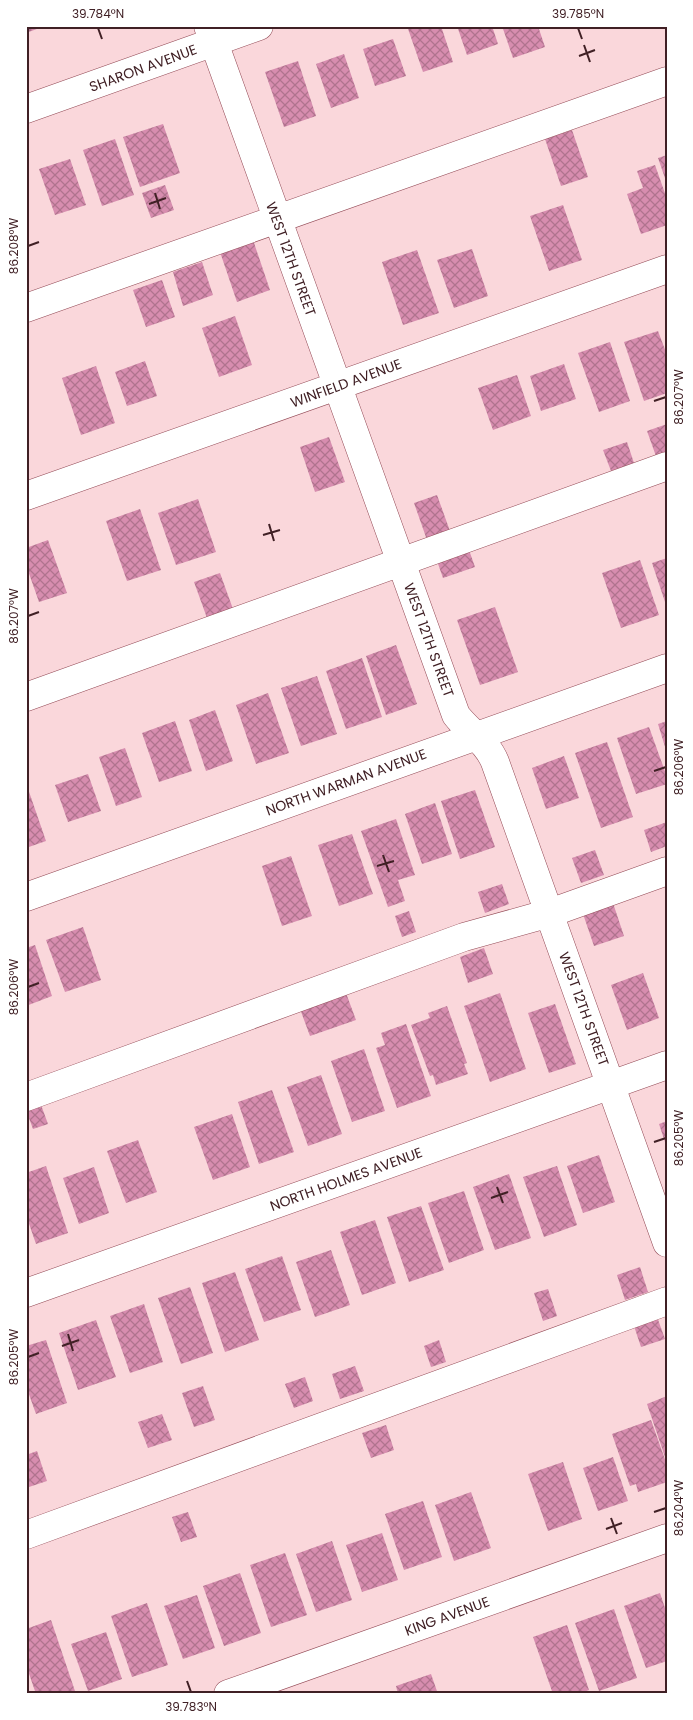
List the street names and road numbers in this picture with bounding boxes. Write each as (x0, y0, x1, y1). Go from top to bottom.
street label: SHARON AVENUE (86, 39, 200, 97)
street label: WEST 12TH STREET (261, 199, 321, 319)
street label: WINFIELD AVENUE (288, 354, 404, 412)
street label: WEST 12TH STREET (399, 580, 459, 700)
street label: NORTH WARMAN AVENUE (263, 744, 429, 820)
street label: WEST 12TH STREET (554, 949, 614, 1069)
street label: NORTH HOLMES AVENUE (267, 1142, 425, 1216)
street label: KING AVENUE (402, 1591, 492, 1641)

